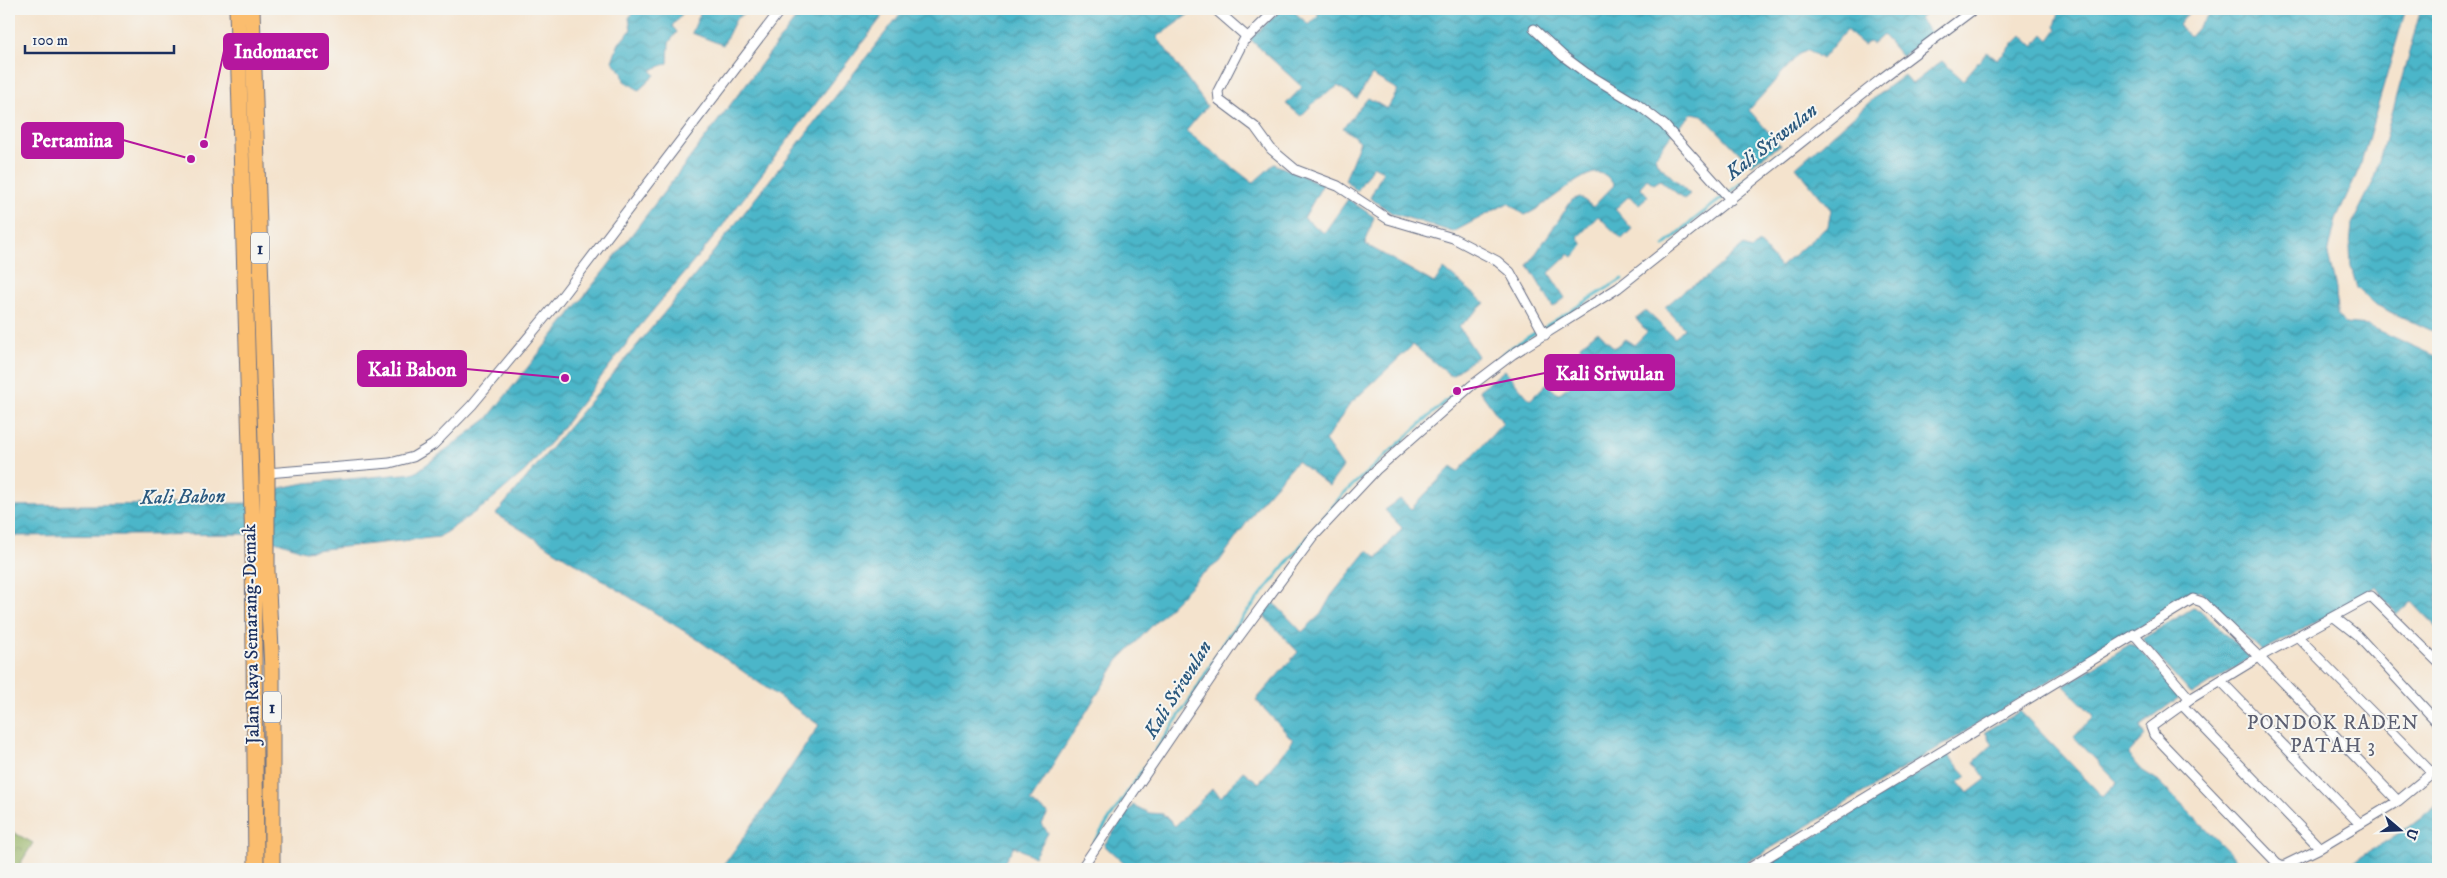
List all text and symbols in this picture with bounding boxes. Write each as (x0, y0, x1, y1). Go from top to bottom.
scale bar (25, 22, 174, 54)
text: 100 m (32, 31, 68, 50)
callout: Indomaret (224, 34, 328, 69)
text: Indomaret (234, 40, 319, 65)
water label: Kali Sriwulan (1720, 98, 1823, 187)
callout: Pertamina (22, 123, 123, 158)
text: Pertamina (31, 129, 113, 154)
road number: 1 (251, 232, 269, 264)
callout: Kali Babon (358, 351, 466, 386)
callout: Kali Sriwulan (1545, 355, 1674, 390)
text: Kali Babon (368, 358, 457, 383)
text: Kali Sriwulan (1556, 362, 1665, 387)
water label: Kali Babon (139, 484, 226, 511)
street label: Jalan Raya Semarang-Demak (238, 523, 265, 747)
water label: Kali Sriwulan (1138, 636, 1218, 744)
road number: 1 (263, 692, 281, 722)
district label: PONDOK RADEN PATAH 3 (2247, 711, 2419, 759)
north arrow (2374, 806, 2424, 856)
text: U (2401, 826, 2422, 842)

